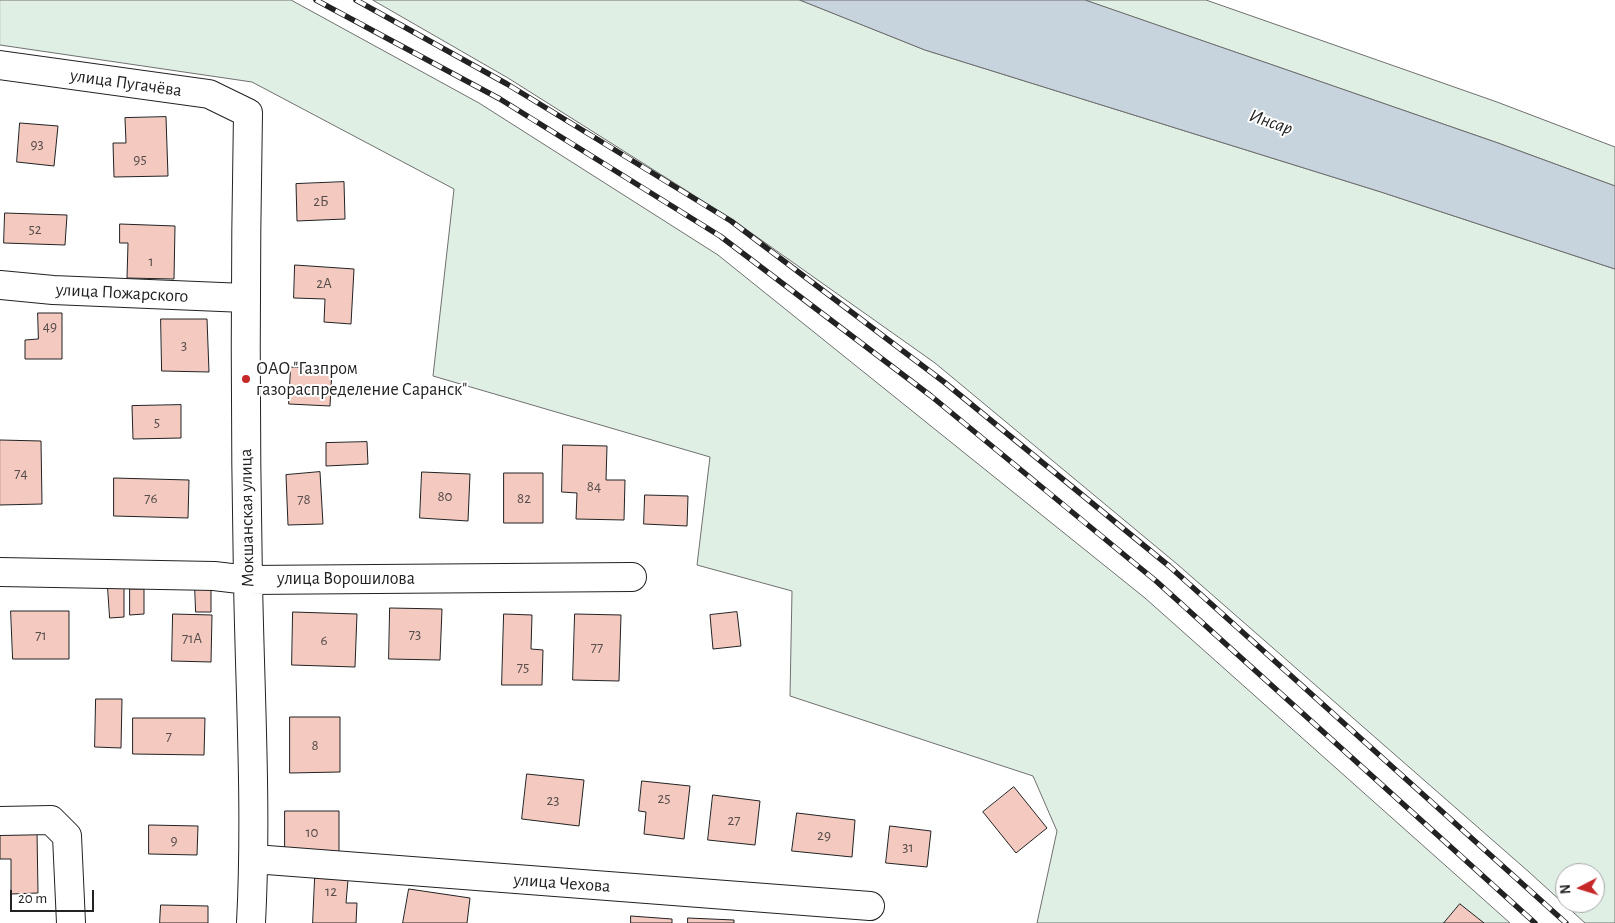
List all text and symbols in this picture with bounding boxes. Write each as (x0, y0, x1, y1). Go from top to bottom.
street label: улица Пугачёва (69, 64, 183, 102)
water label: Инсар (1246, 104, 1296, 140)
house number: 93 (30, 135, 44, 153)
house number: 95 (133, 150, 147, 168)
house number: 2Б (313, 192, 329, 210)
house number: 52 (28, 220, 42, 238)
house number: 1 (148, 252, 154, 270)
house number: 2А (316, 274, 332, 292)
street label: улица Пожарского (55, 279, 189, 307)
house number: 49 (43, 317, 57, 335)
house number: 3 (181, 336, 187, 354)
place label: ОАО "Газпром газораспределение Саранск" (256, 358, 467, 400)
marker: ОАО "Газпром газораспределение Саранск" (240, 373, 252, 385)
house number: 5 (154, 413, 160, 431)
street label: Мокшанская улица (235, 448, 259, 588)
house number: 74 (14, 464, 28, 482)
house number: 84 (587, 477, 601, 495)
house number: 80 (437, 487, 453, 505)
house number: 76 (144, 489, 158, 507)
house number: 82 (517, 489, 531, 507)
house number: 78 (297, 490, 311, 508)
street label: улица Ворошилова (277, 568, 415, 590)
house number: 73 (409, 625, 421, 643)
house number: 71 (35, 626, 47, 644)
house number: 71А (182, 629, 202, 647)
house number: 6 (320, 631, 328, 649)
house number: 77 (591, 638, 603, 656)
house number: 75 (517, 658, 529, 676)
house number: 7 (166, 727, 172, 745)
house number: 8 (311, 736, 319, 754)
house number: 25 (657, 789, 671, 807)
house number: 23 (546, 791, 560, 809)
house number: 27 (727, 811, 741, 829)
house number: 10 (305, 823, 319, 841)
house number: 29 (817, 826, 831, 844)
house number: 9 (170, 831, 178, 849)
house number: 31 (902, 838, 914, 856)
north arrow (1555, 863, 1605, 913)
street label: улица Чехова (513, 869, 611, 897)
scale bar (12, 880, 96, 912)
house number: 12 (325, 882, 337, 900)
text: N (1559, 884, 1573, 895)
text: 20 m (18, 891, 47, 906)

